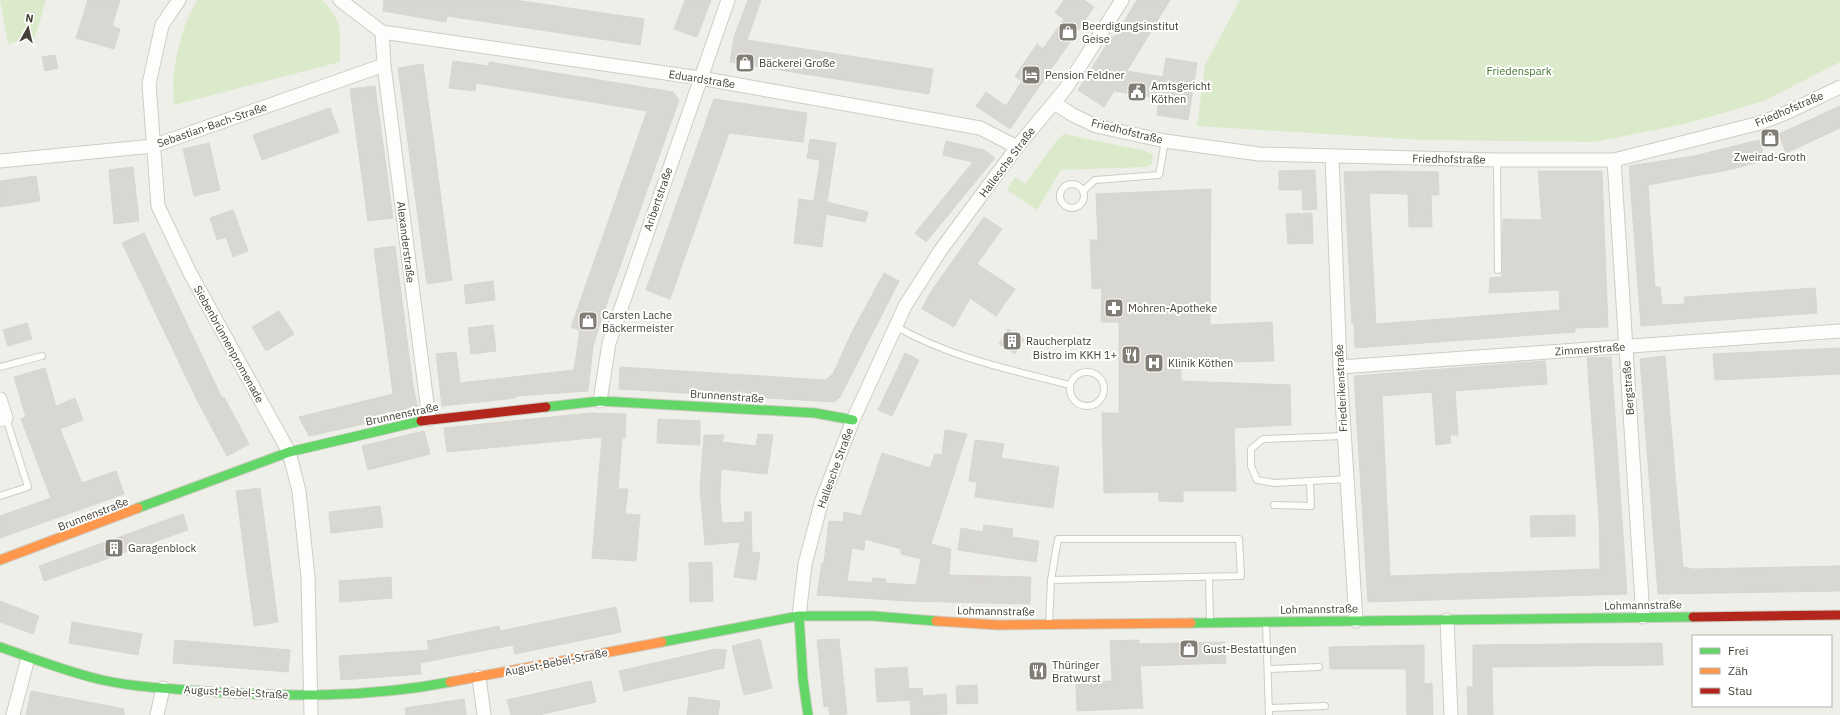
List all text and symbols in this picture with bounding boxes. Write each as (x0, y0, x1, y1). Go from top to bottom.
north arrow (8, 8, 48, 48)
text: N (24, 11, 34, 26)
place label: Beerdigungsinstitut Geise (1082, 19, 1179, 46)
shop icon: Beerdigungsinstitut Geise (1057, 21, 1079, 43)
shop icon: Bäckerei Große (734, 52, 756, 74)
place label: Bäckerei Große (759, 56, 835, 70)
hotel icon: Pension Feldner (1020, 64, 1042, 86)
park label: Friedenspark (1487, 64, 1552, 78)
street label: Eduardstraße (668, 67, 736, 91)
place label: Pension Feldner (1045, 68, 1124, 82)
place label: Amtsgericht Köthen (1151, 79, 1211, 106)
public building icon: Amtsgericht Köthen (1126, 81, 1148, 103)
street label: Friedhofstraße (1753, 88, 1825, 130)
street label: Sebastian-Bach-Straße (155, 100, 269, 150)
street label: Friedhofstraße (1090, 115, 1164, 147)
street label: Hallesche Straße (976, 124, 1038, 200)
shop icon: Zweirad-Groth (1759, 127, 1781, 149)
place label: Zweirad-Groth (1734, 150, 1806, 164)
street label: Friedhofstraße (1412, 151, 1486, 167)
street label: Aribertstraße (641, 165, 675, 233)
street label: Alexanderstraße (394, 200, 418, 284)
street label: Siebenbrünnenpromenade (191, 283, 267, 405)
pharmacy icon: Mohren-Apotheke (1103, 297, 1125, 319)
place label: Mohren-Apotheke (1128, 301, 1217, 315)
place label: Carsten Lache Bäckermeister (602, 308, 674, 335)
shop icon: Carsten Lache Bäckermeister (577, 310, 599, 332)
building icon: Raucherplatz (1001, 330, 1023, 352)
place label: Raucherplatz (1026, 334, 1091, 348)
street label: Zimmerstraße (1554, 340, 1626, 358)
restaurant icon: Bistro im KKH 1+ (1120, 344, 1142, 366)
street label: Friederikenstraße (1332, 344, 1350, 432)
place label: Bistro im KKH 1+ (1033, 348, 1117, 362)
hospital icon: Klinik Köthen (1143, 352, 1165, 374)
place label: Klinik Köthen (1168, 356, 1233, 370)
street label: Bergstraße (1619, 360, 1637, 416)
street label: Brunnenstraße (689, 386, 765, 406)
street label: Brunnenstraße (364, 399, 440, 429)
street label: Hallesche Straße (814, 426, 856, 510)
street label: Brunnenstraße (56, 494, 130, 534)
building icon: Garagenblock (103, 537, 125, 559)
place label: Garagenblock (128, 541, 196, 555)
street label: Lohmannstraße (1604, 597, 1682, 613)
street label: Lohmannstraße (1280, 601, 1358, 617)
street label: Lohmannstraße (957, 603, 1035, 619)
legend (1692, 635, 1832, 707)
shop icon: Gust-Bestattungen (1178, 638, 1200, 660)
place label: Gust-Bestattungen (1203, 642, 1297, 656)
text: Frei (1728, 643, 1748, 658)
street label: August-Bebel-Straße (503, 645, 609, 679)
place label: Thüringer Bratwurst (1052, 658, 1101, 685)
restaurant icon: Thüringer Bratwurst (1027, 660, 1049, 682)
text: Zäh (1728, 663, 1748, 678)
street label: August-Bebel-Straße (183, 682, 289, 702)
text: Stau (1728, 683, 1752, 698)

